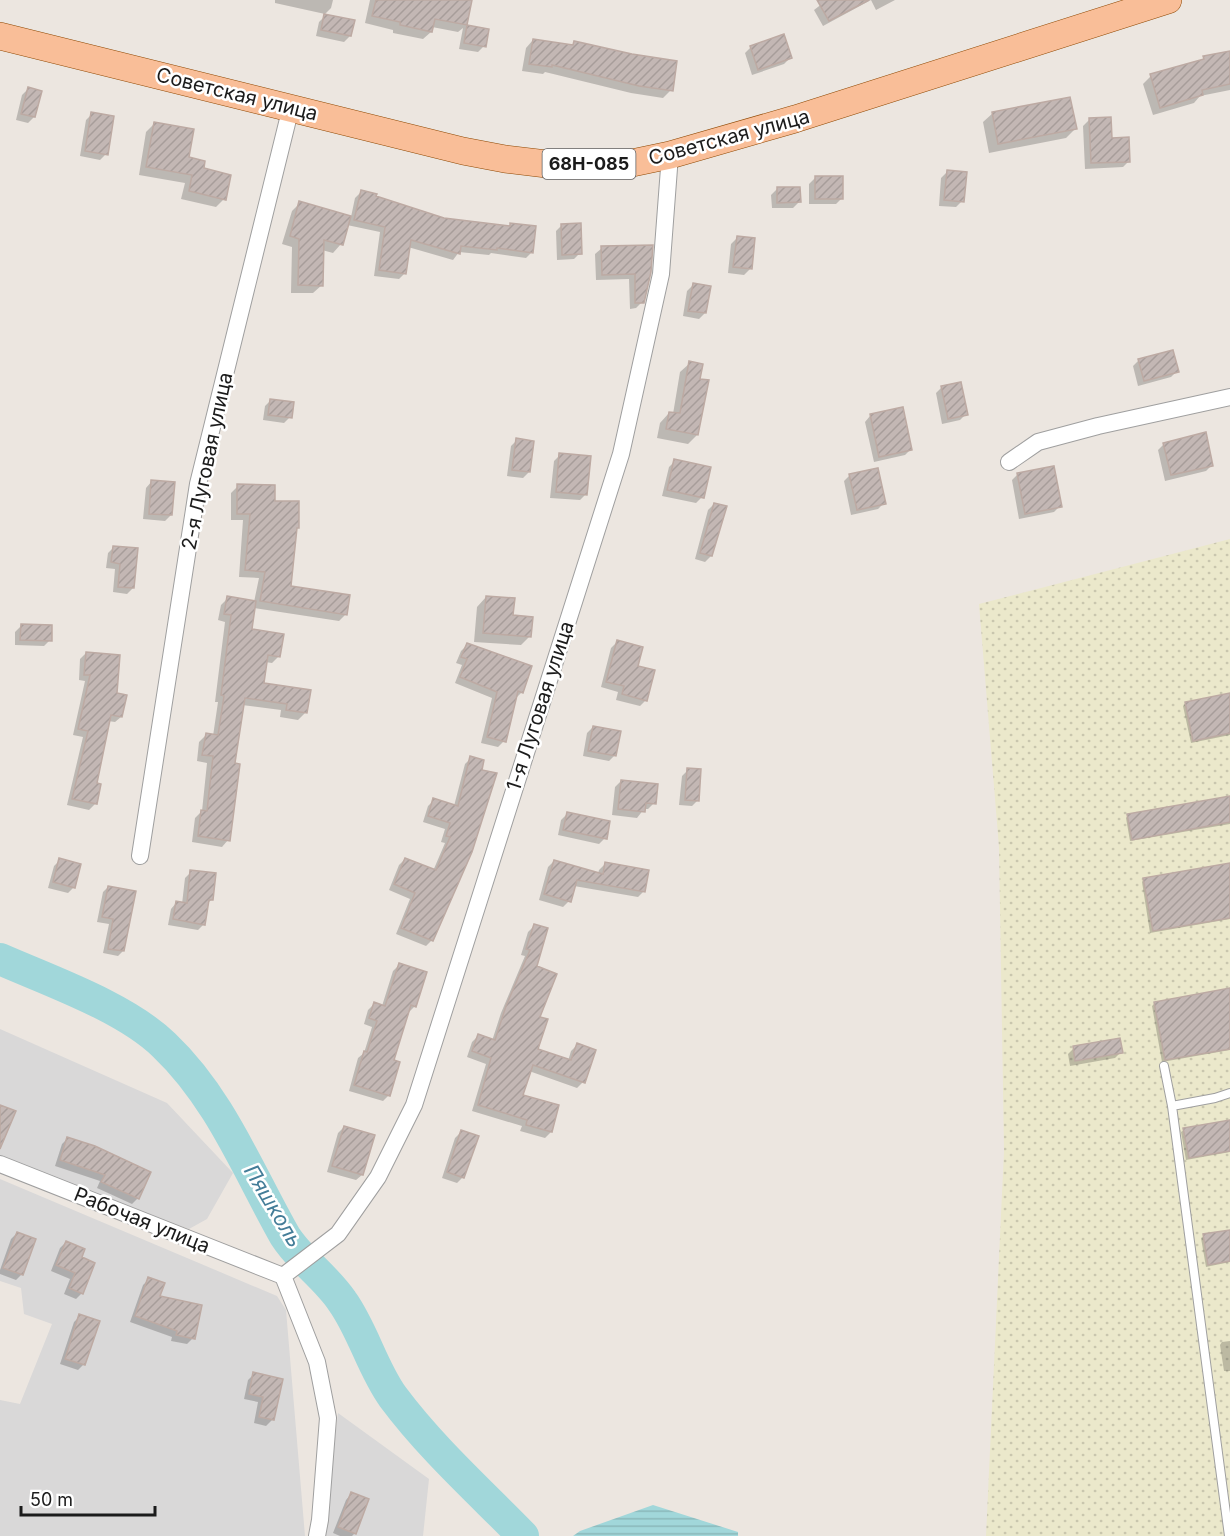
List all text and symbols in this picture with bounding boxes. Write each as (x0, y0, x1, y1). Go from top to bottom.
street label: Советская улица (154, 62, 320, 126)
street label: Советская улица (646, 104, 812, 170)
road number: 68Н-085 (542, 149, 636, 179)
street label: 2-я Луговая улица (176, 370, 238, 552)
street label: 1-я Луговая улица (501, 618, 579, 794)
water label: Пяшколь (239, 1160, 308, 1252)
street label: Рабочая улица (71, 1182, 213, 1258)
scale bar (21, 1479, 154, 1517)
text: 50 m (30, 1489, 73, 1510)

